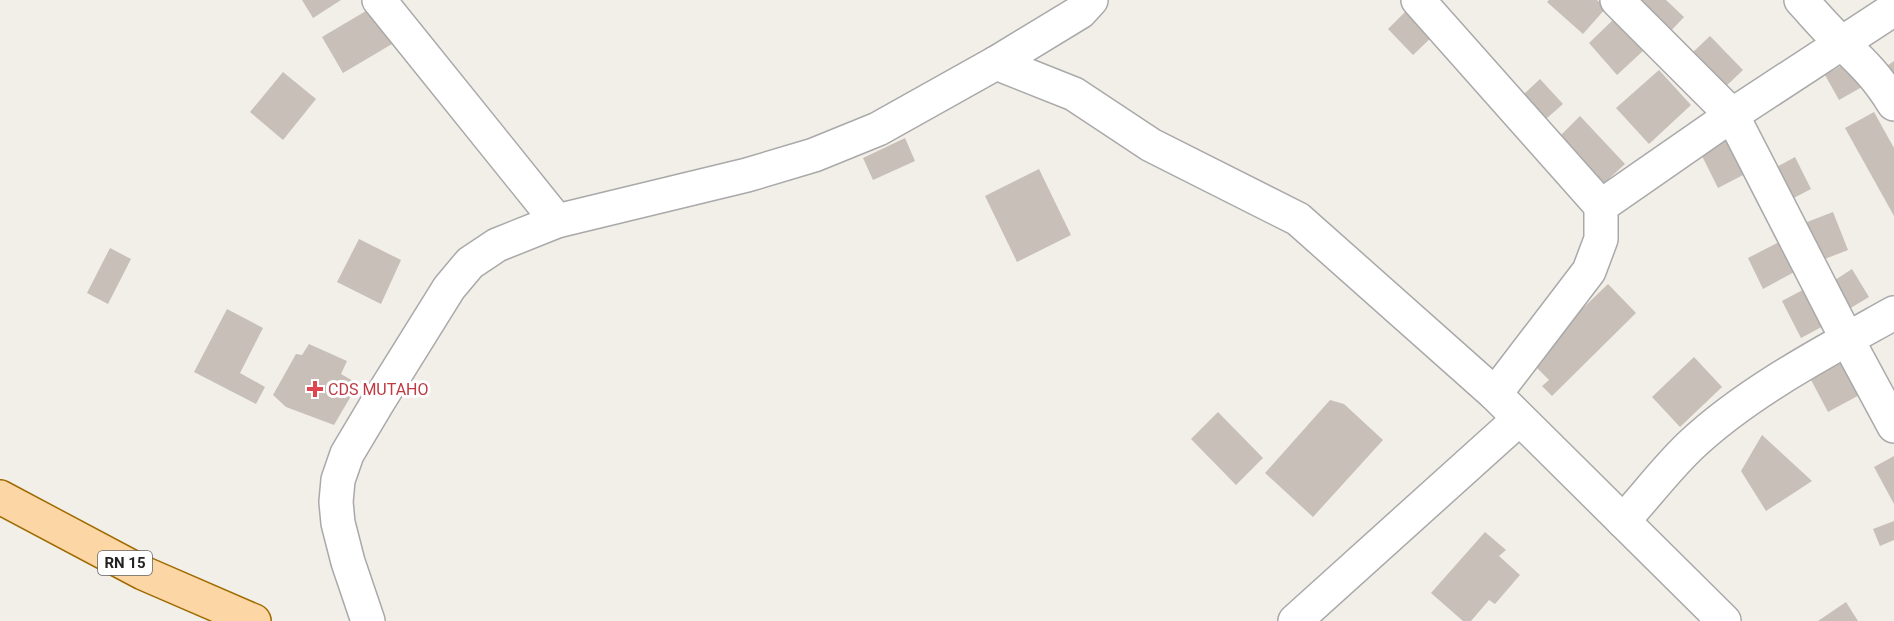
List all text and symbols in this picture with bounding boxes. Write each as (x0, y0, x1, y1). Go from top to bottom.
marker: CDS MUTAHO (306, 380, 324, 398)
place label: CDS MUTAHO (328, 380, 429, 399)
road number: RN 15 (98, 551, 152, 575)

